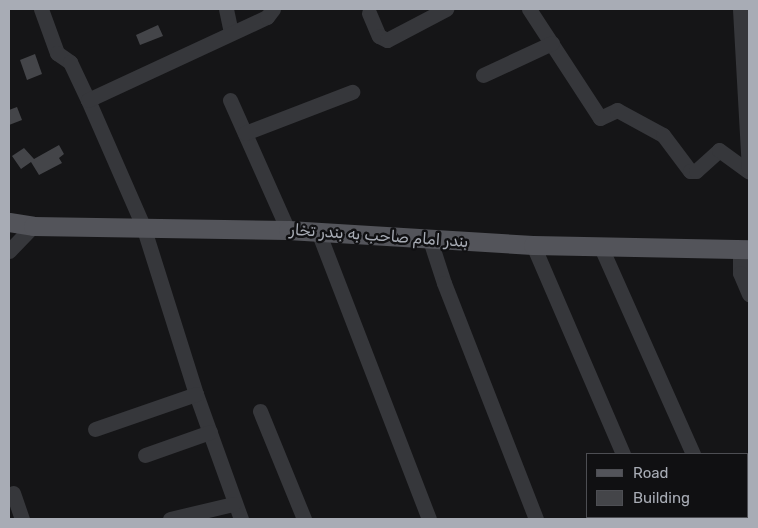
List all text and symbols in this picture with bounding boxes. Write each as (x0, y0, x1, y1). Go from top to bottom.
street label: بندر امام صاحب به بندر تخار (289, 220, 469, 252)
legend (586, 453, 748, 518)
text: Road (633, 464, 669, 482)
text: Building (633, 489, 690, 507)

